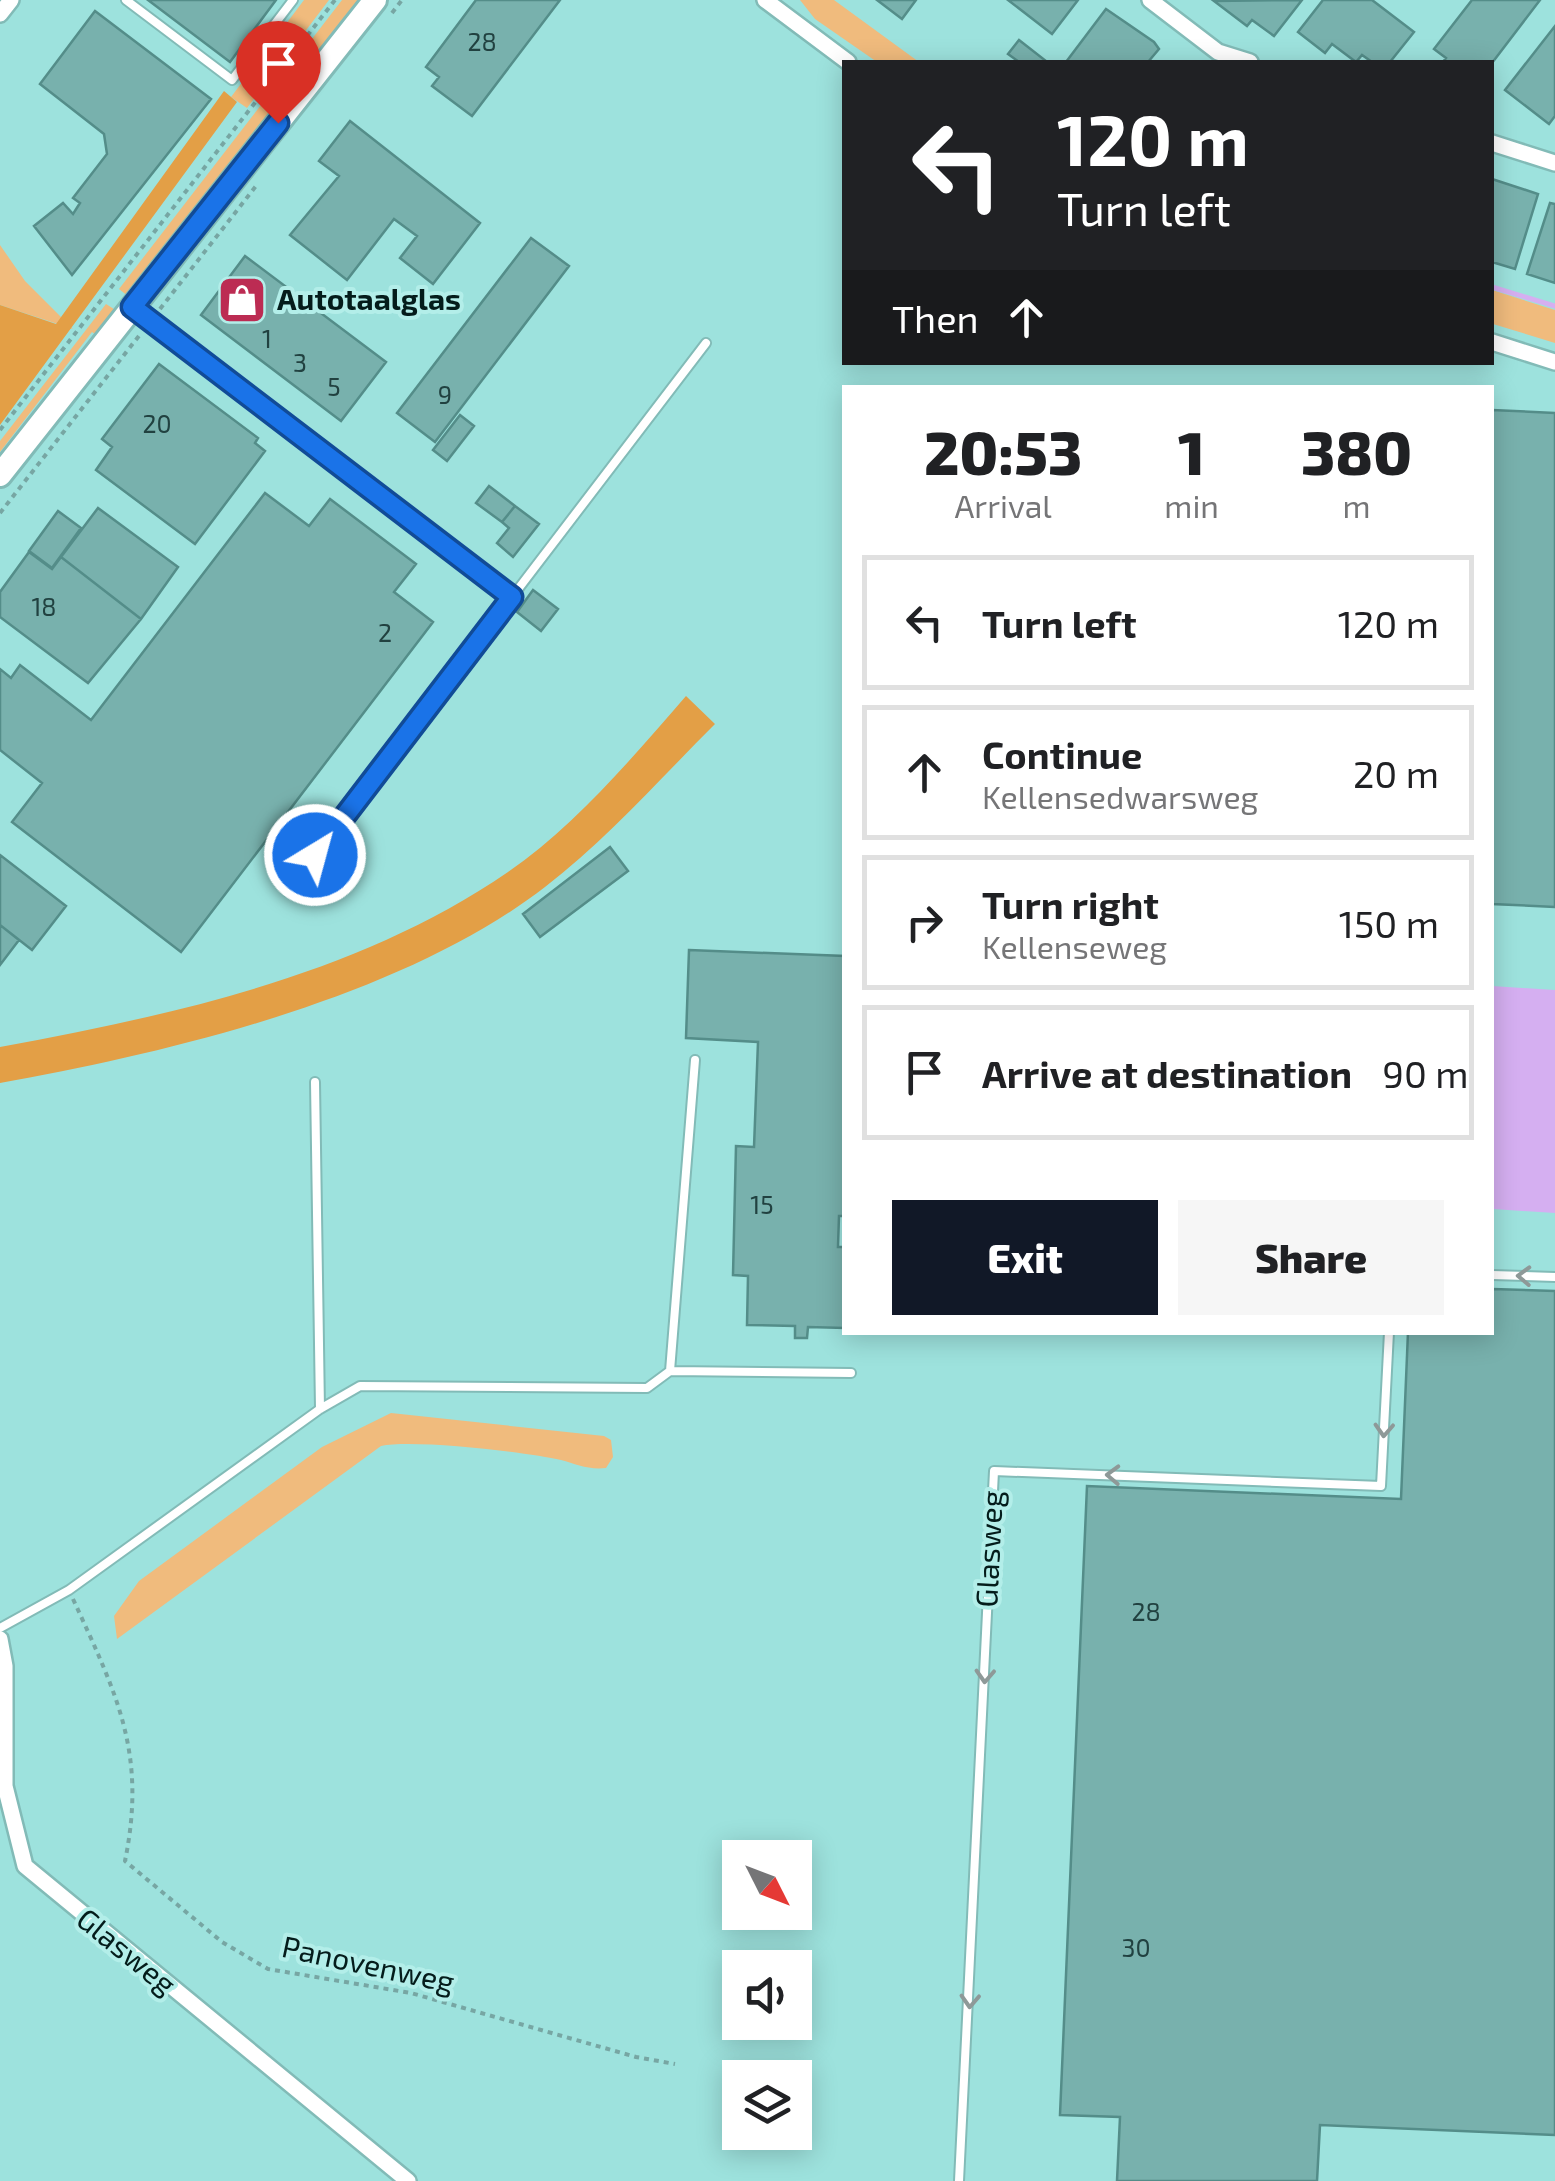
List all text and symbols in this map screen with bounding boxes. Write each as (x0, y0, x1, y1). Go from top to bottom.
pin (236, 21, 321, 124)
house number: 28 (467, 26, 497, 56)
icon: arrive (251, 36, 306, 91)
text: 120 m (1057, 96, 1249, 180)
icon: left (892, 100, 1022, 230)
text: Turn left (1057, 181, 1231, 235)
shop icon: Autotaalglas (216, 274, 268, 326)
place label: Autotaalglas (277, 280, 461, 316)
icon: ahead (999, 290, 1054, 345)
text: Then (892, 295, 979, 341)
house number: 1 (262, 323, 272, 353)
house number: 3 (293, 347, 307, 377)
house number: 5 (327, 371, 341, 401)
house number: 9 (438, 379, 452, 409)
house number: 20 (142, 408, 172, 438)
text: 20:53 (924, 415, 1082, 487)
text: 1 (1178, 415, 1205, 487)
text: 380 (1301, 415, 1412, 487)
text: Arrival (954, 486, 1052, 524)
text: min (1164, 486, 1219, 524)
text: m (1342, 486, 1370, 524)
house number: 18 (31, 591, 57, 621)
icon: left (897, 595, 952, 650)
text: Turn left (982, 600, 1137, 646)
text: 120 m (1338, 600, 1439, 646)
house number: 2 (378, 617, 392, 647)
text: Continue (982, 731, 1142, 777)
icon: ahead (897, 745, 952, 800)
text: 20 m (1353, 750, 1439, 796)
text: Kellensedwarsweg (982, 777, 1258, 815)
position arrow (263, 803, 367, 907)
text: Turn right (982, 881, 1159, 927)
icon: right (897, 895, 952, 950)
text: 150 m (1339, 900, 1439, 946)
text: Kellenseweg (982, 927, 1167, 965)
icon: arrive (897, 1045, 952, 1100)
text: Arrive at destination (982, 1050, 1352, 1096)
text: 90 m (1382, 1050, 1469, 1096)
house number: 15 (750, 1189, 774, 1219)
button: Exit (892, 1200, 1158, 1315)
button: Share (1178, 1200, 1444, 1315)
one-way arrow (1515, 1266, 1531, 1287)
one-way arrow (1374, 1422, 1395, 1438)
one-way arrow (1104, 1465, 1120, 1486)
street label: Glasweg (967, 1489, 1009, 1608)
house number: 28 (1131, 1596, 1161, 1626)
one-way arrow (974, 1669, 995, 1685)
north arrow (722, 1840, 812, 1930)
map controls (722, 1840, 812, 2150)
street label: Glasweg (70, 1900, 184, 2001)
street label: Panovenweg (279, 1927, 458, 1999)
house number: 30 (1122, 1932, 1150, 1962)
button: sound (722, 1950, 812, 2040)
one-way arrow (960, 1994, 981, 2010)
button: layers (722, 2060, 812, 2150)

